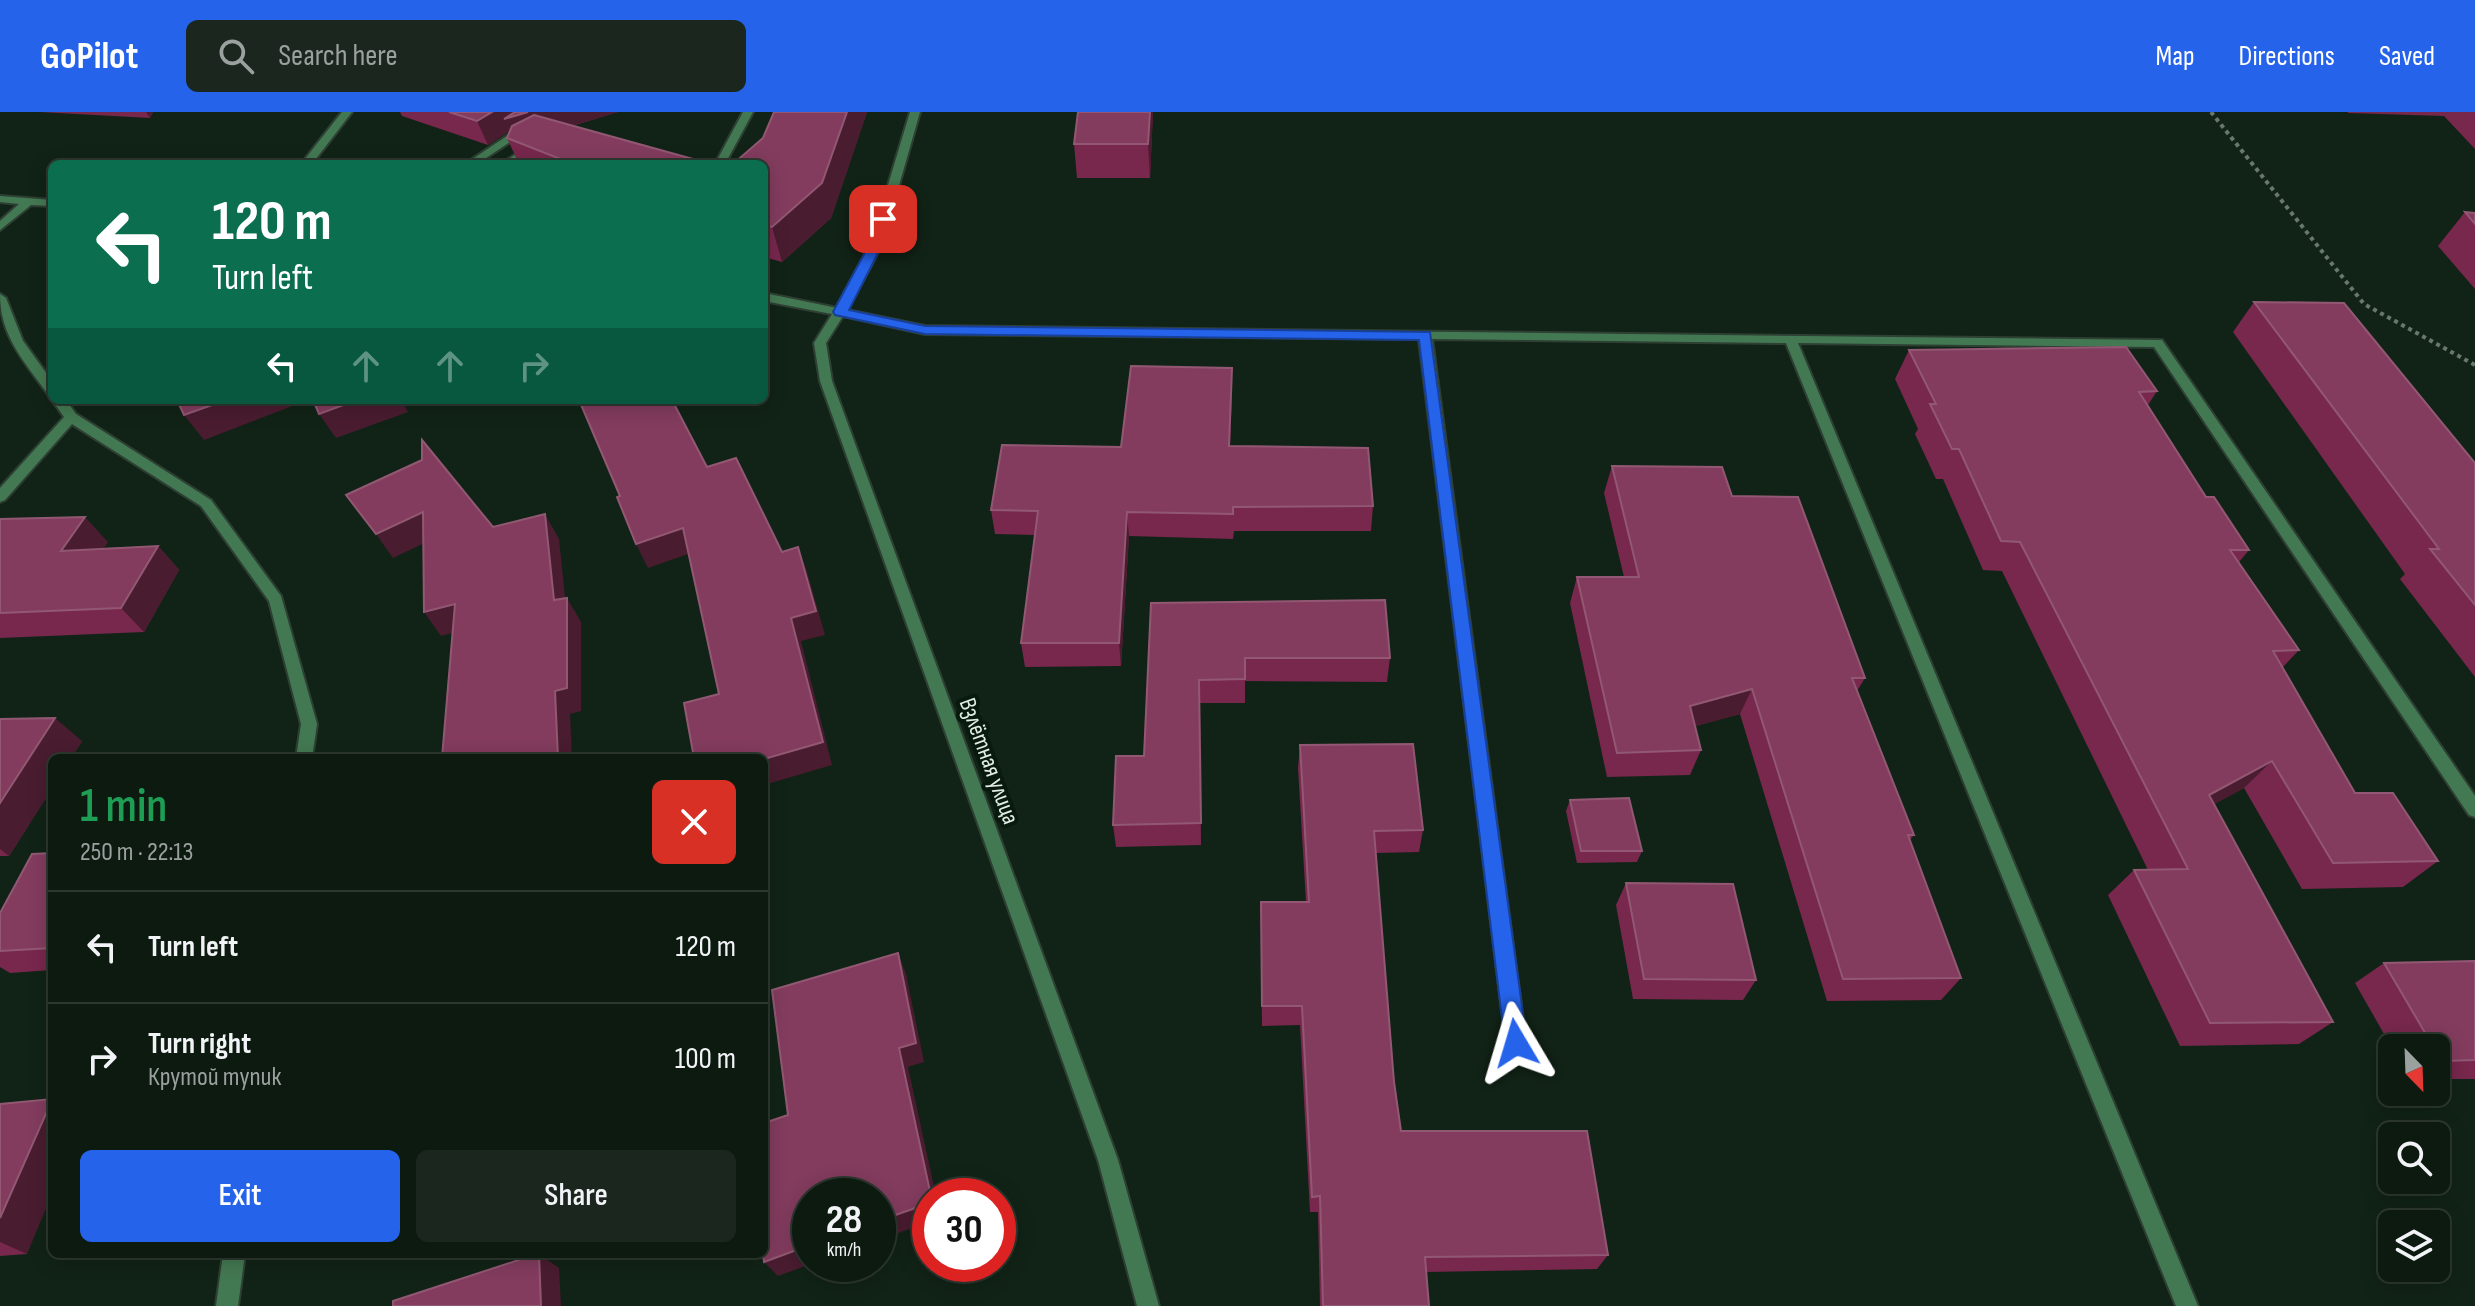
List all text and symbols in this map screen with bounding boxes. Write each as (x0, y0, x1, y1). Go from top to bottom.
search box (186, 20, 746, 92)
text: GoPilot (40, 34, 138, 79)
icon: search (214, 34, 258, 78)
text: Search here (278, 38, 398, 74)
text: Map (2156, 40, 2195, 73)
text: Directions (2239, 40, 2335, 73)
text: Saved (2379, 40, 2435, 73)
pin (849, 185, 917, 253)
text: 120 m (212, 189, 332, 256)
icon: left (80, 192, 184, 296)
icon: arrive (861, 197, 905, 241)
text: Turn left (212, 257, 313, 300)
icon: left (260, 344, 304, 388)
icon: ahead (344, 344, 388, 388)
icon: ahead (428, 344, 472, 388)
icon: right (512, 344, 556, 388)
street label: Взлётная улица (953, 694, 1025, 828)
text: 1 min (80, 778, 167, 835)
button: close (652, 780, 736, 864)
text: 250 m · 22:13 (80, 837, 193, 868)
icon: left (80, 925, 124, 969)
text: Turn left (148, 929, 238, 965)
text: 120 m (675, 929, 736, 965)
position arrow (1474, 1001, 1558, 1085)
text: Turn right (148, 1026, 251, 1062)
north arrow (2378, 1034, 2450, 1106)
map controls (2378, 1034, 2450, 1282)
icon: right (80, 1037, 124, 1081)
text: 100 m (675, 1041, 736, 1077)
text: Крутой тупик (148, 1062, 281, 1093)
button: search (2378, 1122, 2450, 1194)
button: Exit (80, 1150, 400, 1242)
button: Share (416, 1150, 736, 1242)
speed limit sign: 30 (912, 1178, 1016, 1282)
text: 28 (826, 1196, 862, 1244)
button: layers (2378, 1210, 2450, 1282)
text: km/h (827, 1238, 861, 1262)

